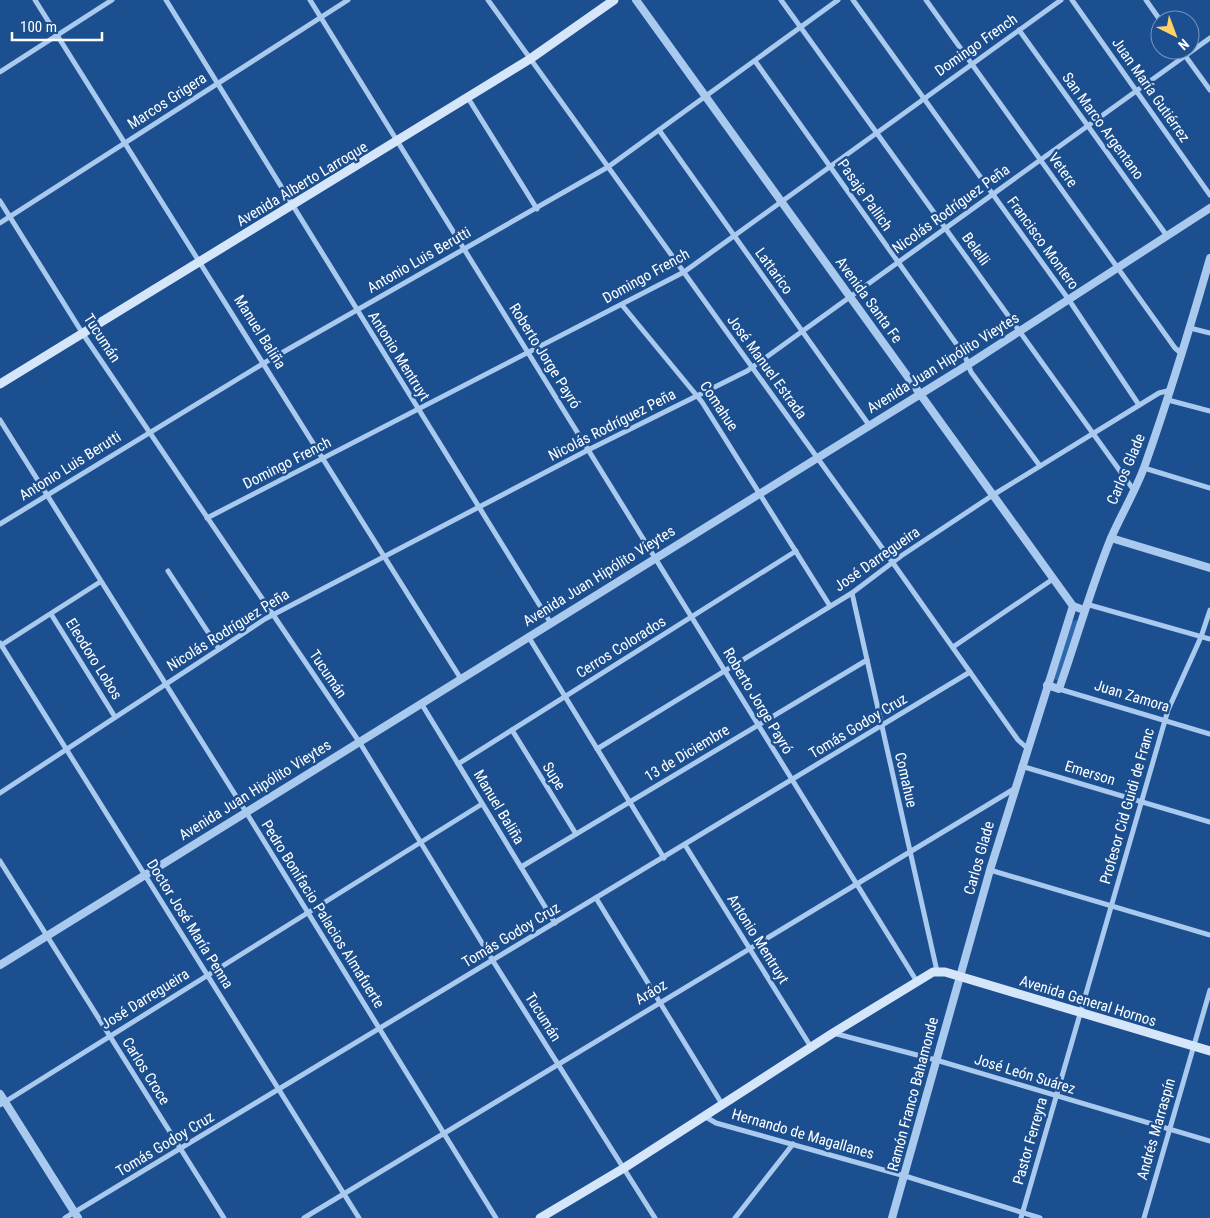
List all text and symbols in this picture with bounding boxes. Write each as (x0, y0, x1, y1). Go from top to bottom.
scale bar (12, 10, 102, 42)
street label: Domingo French (931, 10, 1021, 80)
north arrow (1150, 10, 1200, 60)
text: 100 m (20, 18, 57, 36)
street label: Juan María Gutiérrez (1108, 34, 1194, 146)
text: N (1175, 36, 1192, 53)
street label: Marcos Grigera (124, 69, 210, 133)
street label: San Marco Argentano (1058, 69, 1148, 183)
street label: Avenida Alberto Larroque (233, 138, 371, 230)
street label: Vetere (1045, 149, 1081, 191)
street label: Pasaje Pallich (834, 156, 896, 234)
street label: Nicolás Rodríguez Peña (889, 160, 1013, 258)
street label: Francisco Montero (1003, 193, 1083, 293)
street label: Antonio Luis Berutti (364, 223, 474, 297)
street label: Belelli (958, 229, 994, 269)
street label: Lattarico (751, 244, 797, 298)
street label: Domingo French (599, 245, 693, 307)
street label: Avenida Santa Fe (832, 254, 906, 346)
street label: Manuel Baliña (230, 292, 290, 372)
street label: Roberto Jorge Payró (505, 300, 585, 412)
street label: Antonio Mentruyt (364, 308, 434, 404)
street label: Avenida Juan Hipólito Vieytes (864, 309, 1023, 417)
street label: Tucumán (80, 310, 124, 366)
street label: José Manuel Estrada (723, 312, 811, 422)
street label: Comahue (696, 378, 742, 434)
street label: Nicolás Rodríguez Peña (545, 385, 679, 465)
street label: Antonio Luis Berutti (16, 427, 124, 505)
street label: Carlos Glade (1103, 431, 1149, 507)
street label: Domingo French (240, 433, 334, 493)
street label: Avenida Juan Hipólito Vieytes (520, 522, 679, 630)
street label: José Darregueira (831, 523, 923, 595)
street label: Nicolás Rodríguez Peña (164, 585, 292, 675)
street label: Cerros Colorados (573, 612, 669, 682)
street label: Eleodoro Lobos (62, 615, 126, 703)
street label: Roberto Jorge Payró (719, 645, 797, 757)
street label: Tucumán (305, 646, 351, 702)
street label: Juan Zamora (1092, 676, 1172, 716)
street label: Tomás Godoy Cruz (806, 690, 910, 762)
street label: 13 de Diciembre (641, 721, 733, 785)
street label: Profesor Cid Guidi de Franc (1096, 726, 1158, 886)
street label: Avenida Juan Hipólito Vieytes (176, 736, 335, 844)
street label: Comahue (891, 751, 921, 809)
street label: Emerson (1063, 757, 1117, 789)
street label: Supe (539, 759, 569, 793)
street label: Manuel Baliña (470, 767, 528, 847)
street label: Pedro Bonifacio Palacios Almafuerte (258, 817, 388, 1011)
street label: Carlos Glade (960, 819, 998, 897)
street label: Doctor José María Penna (143, 856, 237, 992)
street label: Antonio Mentruyt (723, 891, 793, 987)
street label: Tomás Godoy Cruz (459, 899, 563, 971)
street label: José Darregueira (98, 965, 192, 1033)
street label: Avenida General Hornos (1017, 972, 1159, 1030)
street label: Aráoz (632, 976, 670, 1008)
street label: Tucumán (521, 989, 565, 1045)
street label: Ramón Franco Bahamonde (884, 1015, 942, 1173)
street label: Carlos Croce (118, 1034, 174, 1108)
street label: José León Suárez (972, 1050, 1078, 1098)
street label: Andrés Marraspín (1133, 1076, 1179, 1182)
street label: Pastor Ferreyra (1009, 1095, 1051, 1187)
street label: Hernando de Magallanes (730, 1105, 876, 1163)
street label: Tomás Godoy Cruz (113, 1108, 217, 1180)

